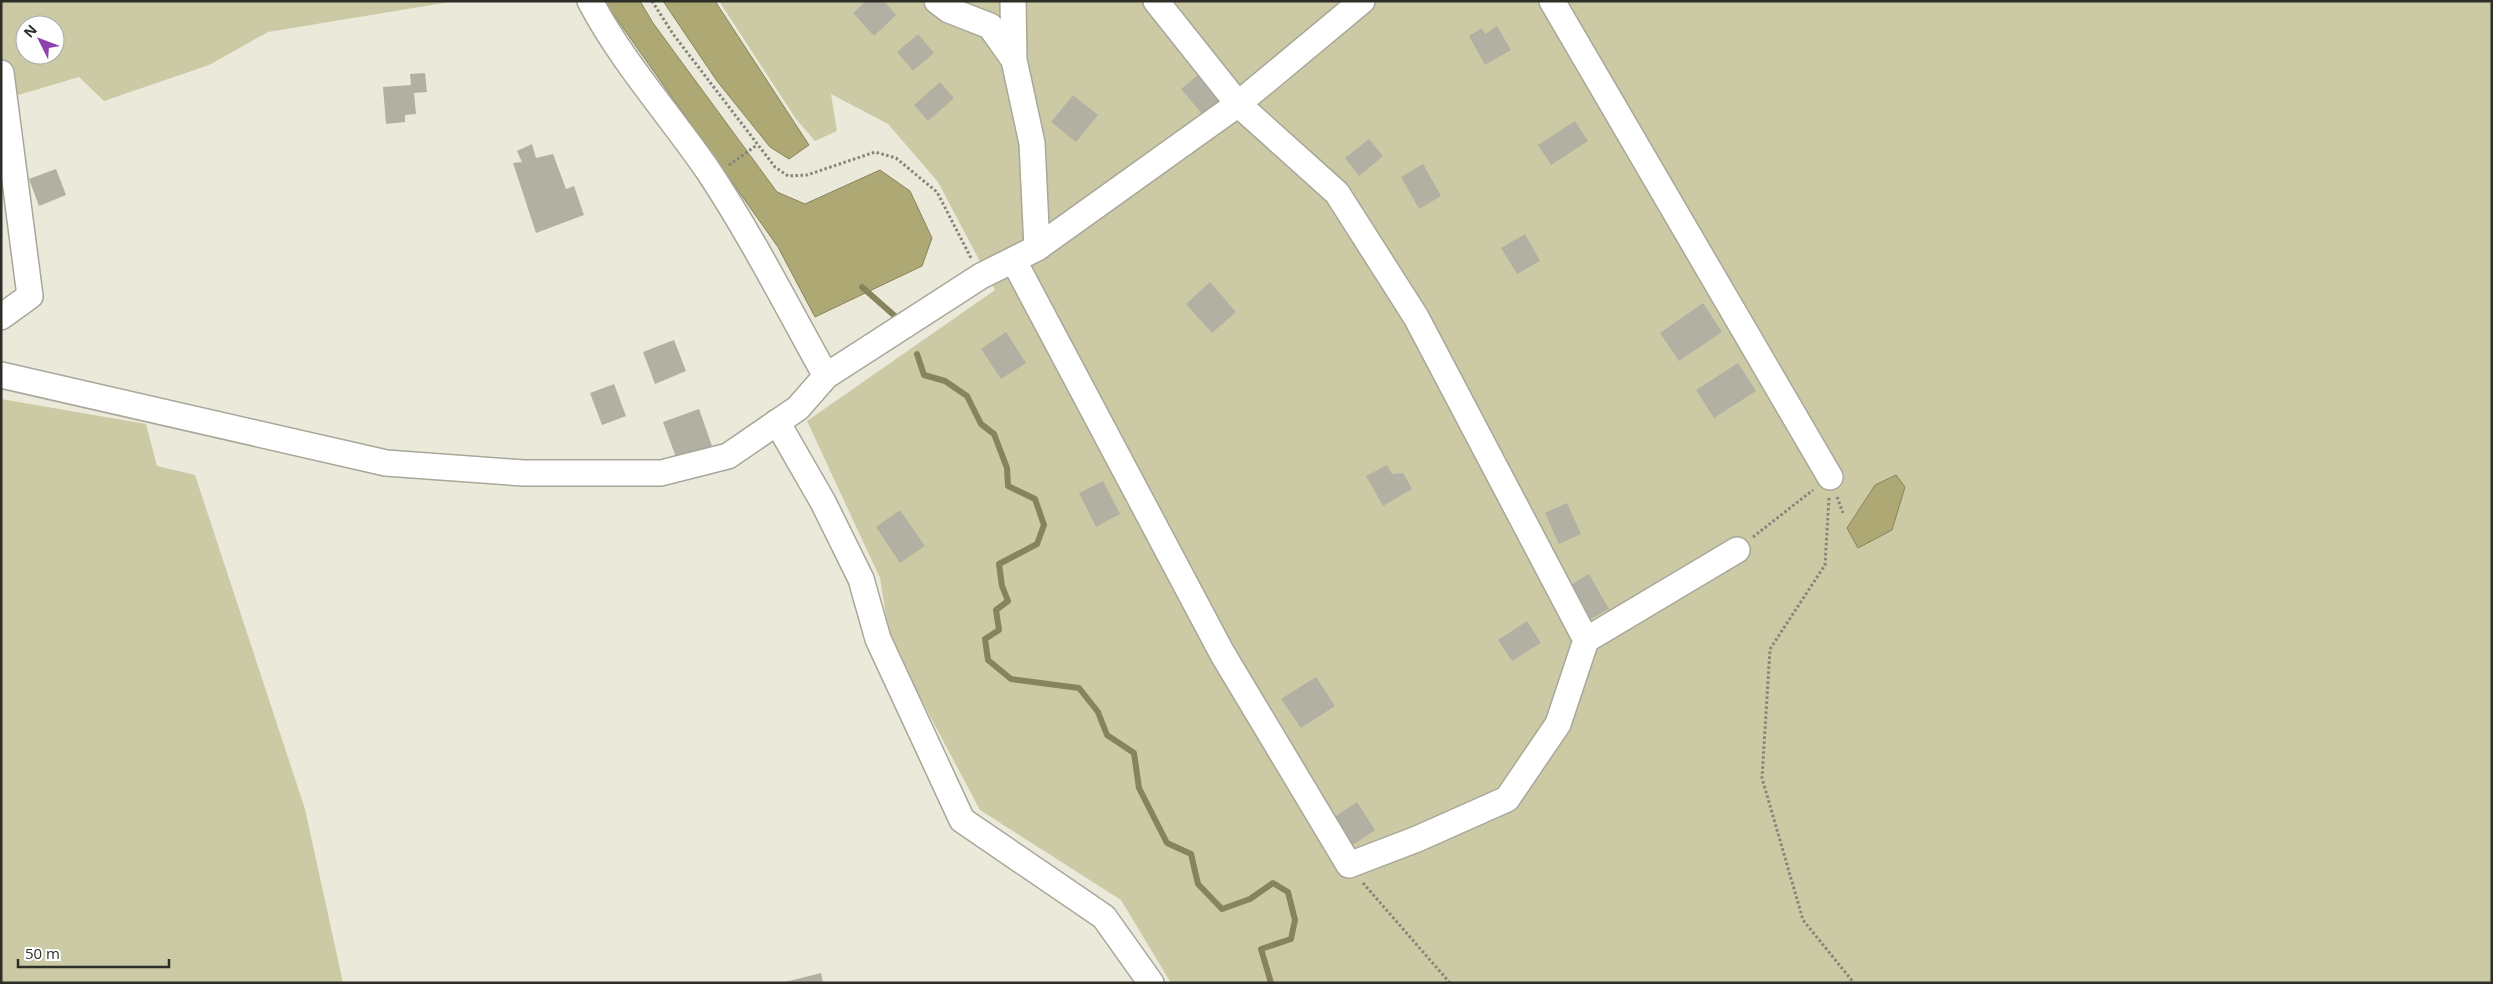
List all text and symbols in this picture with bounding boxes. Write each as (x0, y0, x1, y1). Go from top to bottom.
north arrow (15, 15, 65, 65)
text: N (19, 20, 41, 42)
scale bar (18, 936, 169, 968)
text: 50 m (25, 943, 60, 963)

